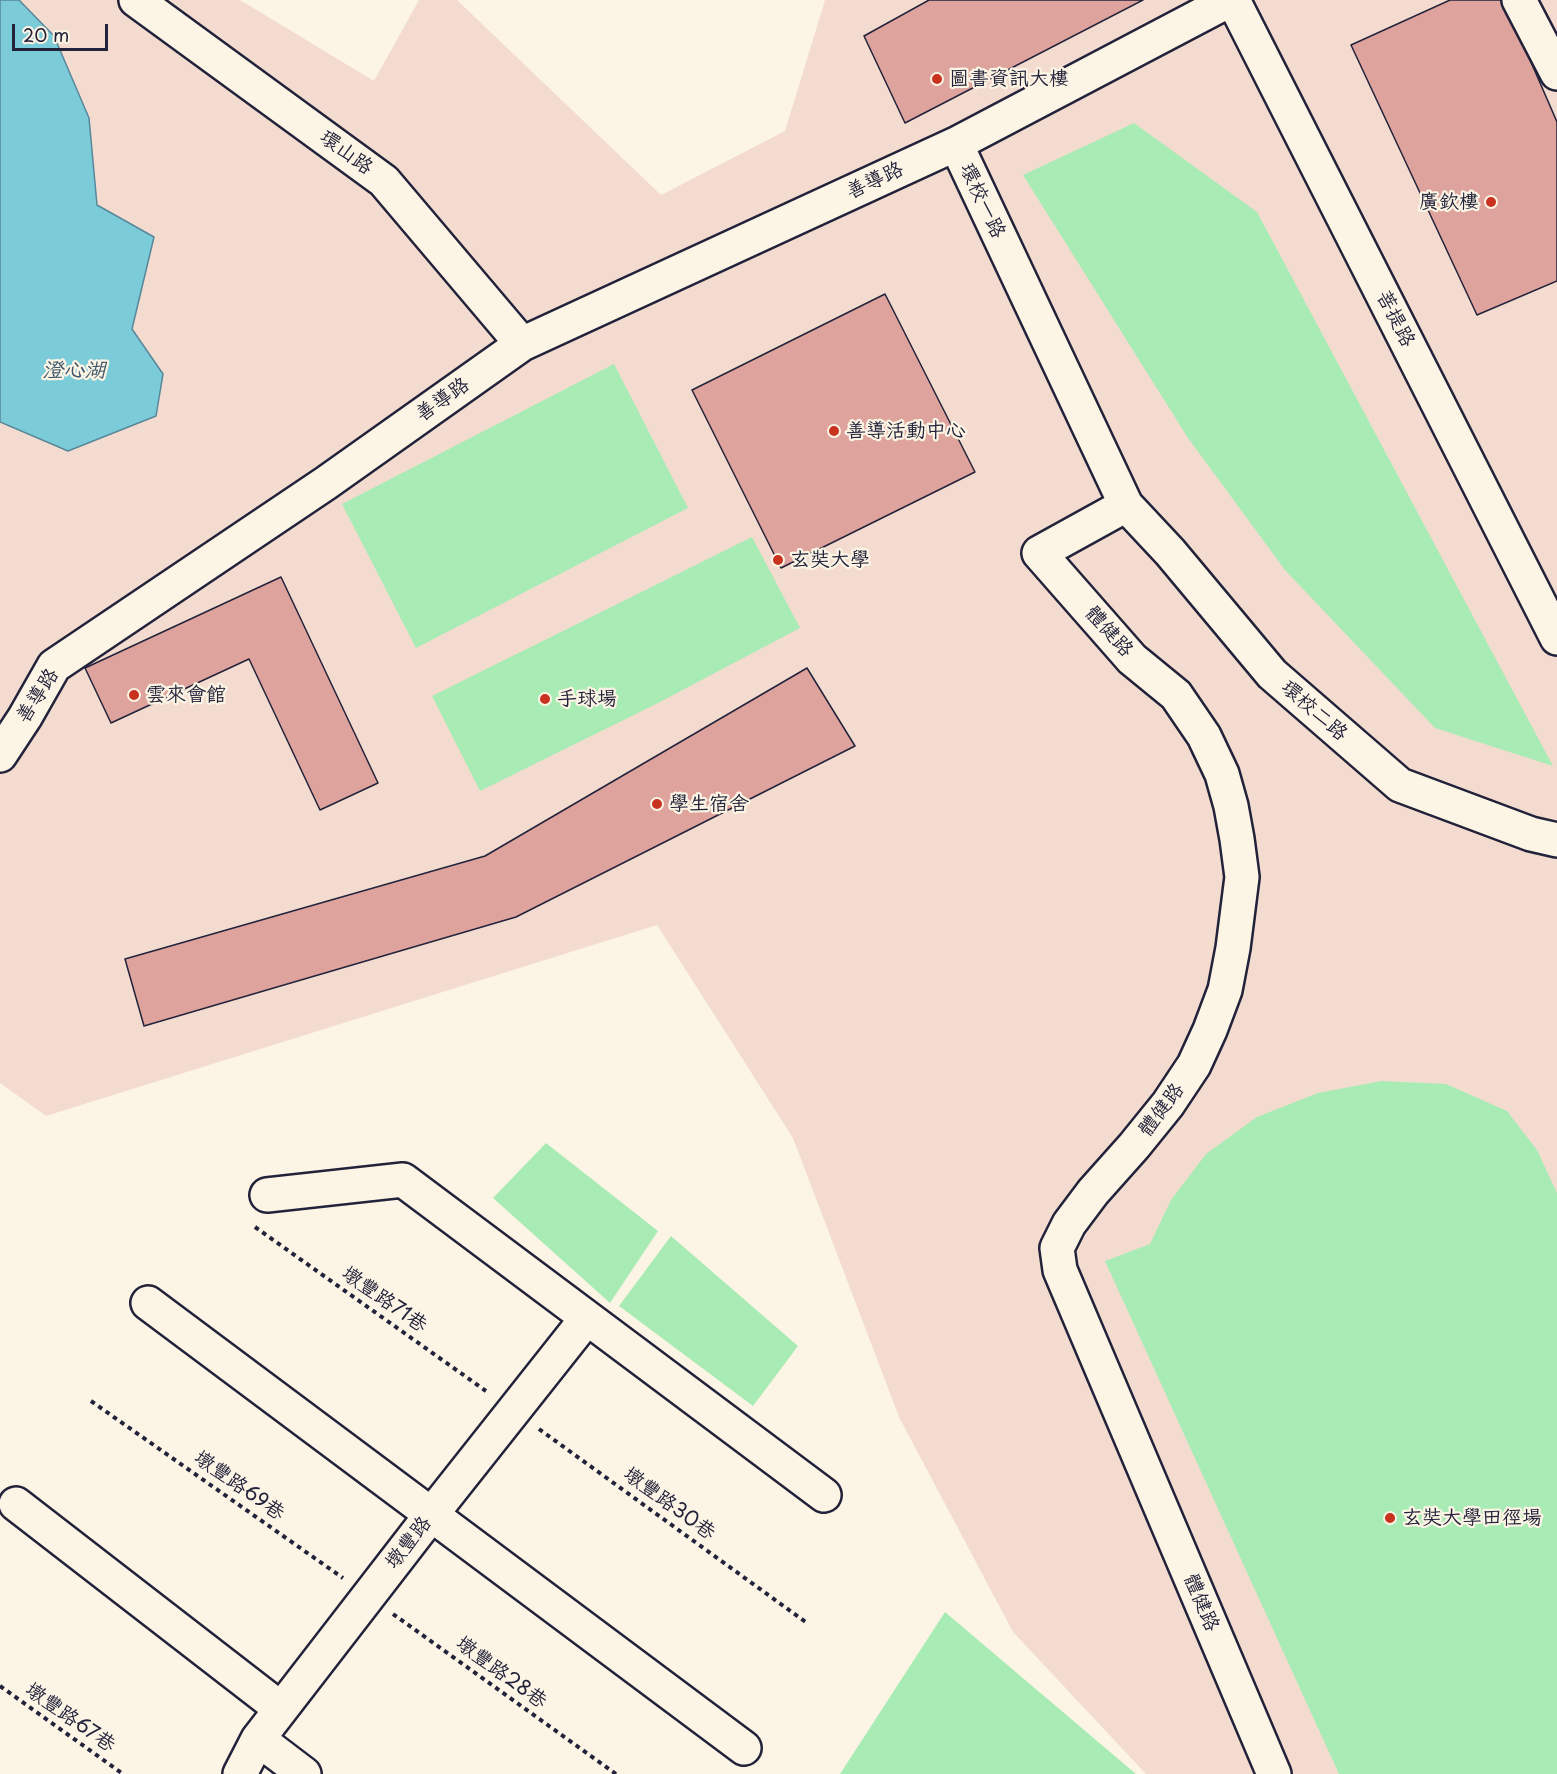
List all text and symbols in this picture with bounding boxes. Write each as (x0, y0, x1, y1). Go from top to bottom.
scale bar (15, 12, 111, 50)
text: 20 m (23, 21, 69, 48)
place label: 圖書資訊大樓 (949, 67, 1069, 91)
marker: 圖書資訊大樓 (930, 72, 944, 86)
street label: 環山路 (315, 126, 377, 180)
street label: 善導路 (843, 157, 907, 205)
street label: 環校一路 (954, 160, 1010, 242)
place label: 廣欽樓 (1419, 190, 1479, 214)
marker: 廣欽樓 (1484, 195, 1498, 209)
street label: 菩提路 (1371, 287, 1419, 351)
water label: 澄心湖 (43, 358, 105, 384)
street label: 善導路 (412, 373, 474, 427)
place label: 善導活動中心 (846, 419, 966, 443)
marker: 善導活動中心 (827, 424, 841, 438)
place label: 玄奘大學 (790, 548, 870, 572)
marker: 玄奘大學 (771, 553, 785, 567)
street label: 體健路 (1080, 602, 1138, 662)
street label: 善導路 (12, 664, 64, 728)
street label: 環校二路 (1276, 676, 1352, 746)
place label: 雲來會館 (146, 683, 226, 707)
place label: 手球場 (557, 687, 617, 711)
marker: 雲來會館 (127, 688, 141, 702)
marker: 手球場 (538, 692, 552, 706)
place label: 學生宿舍 (669, 792, 749, 816)
marker: 學生宿舍 (650, 797, 664, 811)
street label: 體健路 (1134, 1079, 1190, 1141)
street label: 墩豐路71巷 (337, 1262, 431, 1338)
street label: 墩豐路69巷 (189, 1446, 289, 1526)
street label: 墩豐路30巷 (618, 1463, 720, 1545)
place label: 玄奘大學田徑場 (1402, 1506, 1542, 1530)
marker: 玄奘大學田徑場 (1383, 1511, 1397, 1525)
street label: 墩豐路 (381, 1512, 437, 1574)
street label: 體健路 (1178, 1571, 1224, 1635)
street label: 墩豐路28巷 (451, 1632, 551, 1714)
street label: 墩豐路67巷 (20, 1678, 120, 1758)

